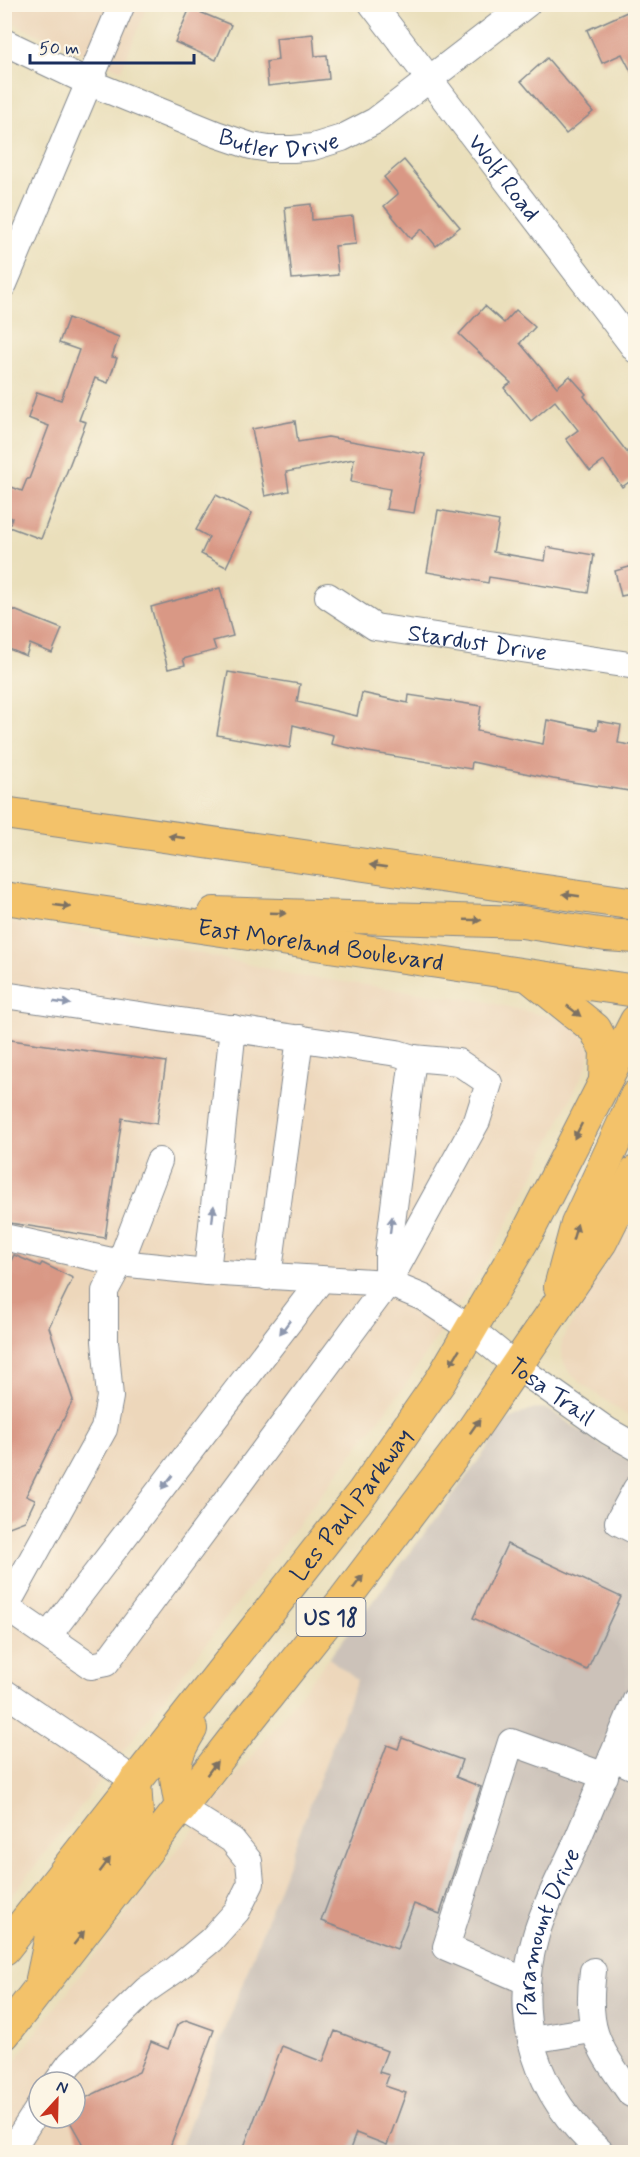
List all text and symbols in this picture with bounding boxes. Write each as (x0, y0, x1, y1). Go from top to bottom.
scale bar (30, 27, 194, 65)
text: 50 m (39, 37, 79, 61)
street label: Butler Drive (214, 122, 343, 167)
street label: Wolf Road (460, 128, 546, 228)
street label: Stardust Drive (406, 618, 549, 669)
one-way arrow (168, 833, 187, 842)
one-way arrow (368, 862, 387, 871)
one-way arrow (561, 890, 580, 899)
one-way arrow (53, 901, 72, 910)
one-way arrow (268, 909, 287, 918)
street label: East Moreland Boulevard (195, 913, 445, 979)
one-way arrow (463, 915, 482, 925)
one-way arrow (53, 999, 72, 1008)
one-way arrow (566, 1004, 582, 1017)
one-way arrow (574, 1122, 584, 1140)
one-way arrow (208, 1204, 218, 1223)
one-way arrow (387, 1215, 396, 1234)
one-way arrow (571, 1223, 580, 1241)
one-way arrow (280, 1319, 292, 1334)
one-way arrow (449, 1349, 460, 1365)
street label: Tosa Trail (501, 1351, 600, 1433)
one-way arrow (469, 1418, 481, 1434)
street label: Les Paul Parkway (284, 1422, 420, 1589)
one-way arrow (162, 1474, 174, 1489)
one-way arrow (352, 1574, 364, 1590)
road number: US 18 (296, 1598, 366, 1636)
one-way arrow (205, 1760, 218, 1776)
street label: Paramount Drive (512, 1843, 589, 2017)
one-way arrow (99, 1857, 111, 1873)
one-way arrow (72, 1930, 85, 1946)
north arrow (27, 2070, 87, 2130)
text: N (53, 2076, 71, 2099)

